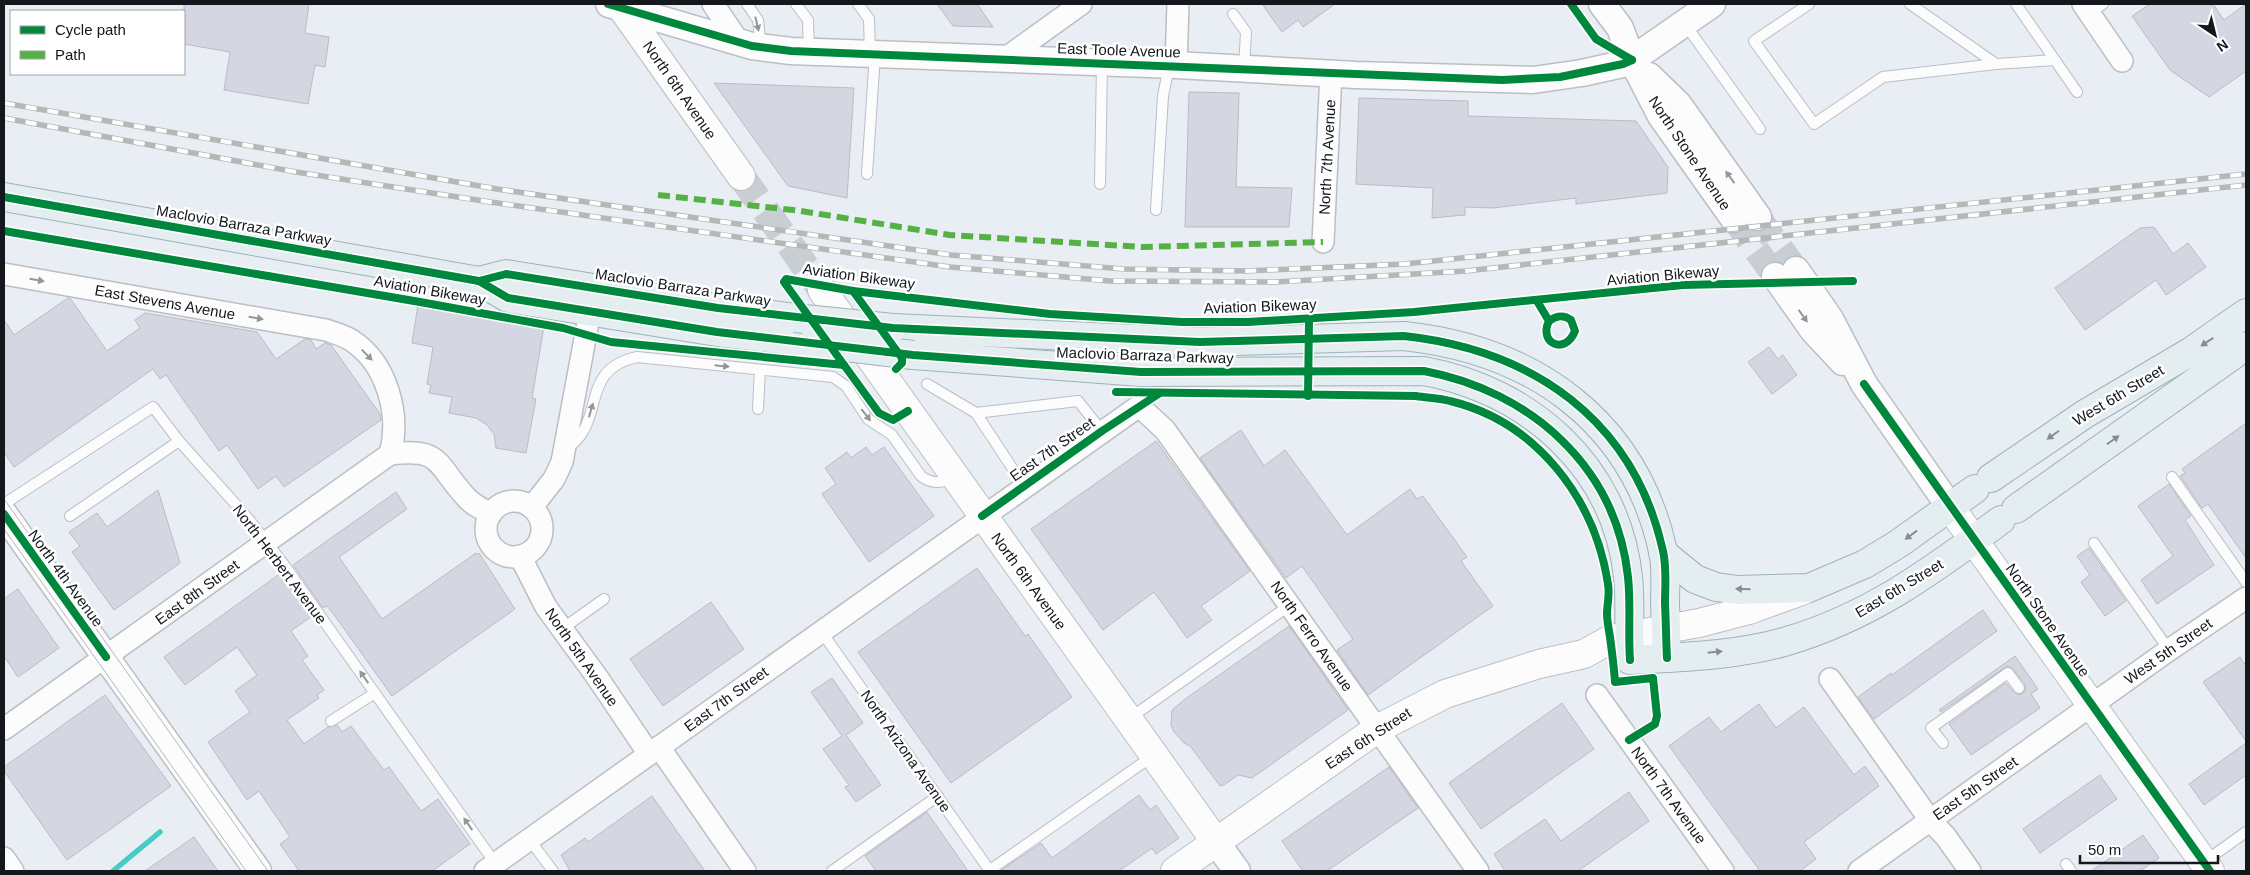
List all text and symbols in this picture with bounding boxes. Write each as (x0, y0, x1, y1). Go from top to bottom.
legend (10, 10, 185, 75)
north arrow (2190, 10, 2240, 60)
one-way arrow (753, 17, 761, 32)
text: Cycle path (55, 21, 126, 38)
text: N (2214, 36, 2231, 55)
street label: North 6th Avenue (640, 38, 720, 142)
street label: East Toole Avenue (1057, 39, 1181, 61)
text: Path (55, 46, 86, 63)
street label: North Stone Avenue (1645, 93, 1735, 213)
street label: North 7th Avenue (1315, 99, 1339, 215)
one-way arrow (1724, 171, 1735, 184)
street label: Maclovio Barraza Parkway (155, 201, 333, 249)
street label: Aviation Bikeway (802, 260, 917, 292)
street label: Aviation Bikeway (1606, 262, 1721, 288)
street label: Maclovio Barraza Parkway (594, 265, 773, 309)
street label: Aviation Bikeway (373, 272, 488, 308)
one-way arrow (29, 276, 45, 284)
street label: East Stevens Avenue (93, 281, 237, 323)
street label: Aviation Bikeway (1203, 296, 1317, 316)
one-way arrow (1798, 309, 1808, 323)
one-way arrow (248, 314, 264, 322)
one-way arrow (2200, 337, 2213, 346)
street label: Maclovio Barraza Parkway (1056, 343, 1235, 367)
one-way arrow (361, 348, 373, 360)
street label: West 6th Street (2069, 361, 2167, 429)
one-way arrow (715, 362, 731, 370)
one-way arrow (587, 403, 595, 418)
one-way arrow (861, 408, 871, 422)
street label: East 7th Street (1006, 413, 1098, 484)
one-way arrow (2046, 430, 2060, 440)
one-way arrow (2106, 435, 2120, 445)
street label: North Herbert Avenue (230, 501, 330, 627)
street label: North 4th Avenue (25, 526, 107, 630)
street label: North 6th Avenue (988, 529, 1070, 633)
one-way arrow (1904, 530, 1917, 540)
street label: East 8th Street (152, 555, 243, 628)
street label: East 6th Street (1852, 555, 1947, 621)
street label: North Stone Avenue (2003, 560, 2093, 680)
street label: North Ferro Avenue (1268, 578, 1356, 694)
one-way arrow (1735, 585, 1751, 593)
street label: North 5th Avenue (542, 605, 622, 709)
street label: West 5th Street (2121, 614, 2216, 688)
one-way arrow (1708, 648, 1724, 656)
street label: East 7th Street (681, 662, 772, 735)
one-way arrow (359, 670, 369, 684)
street label: North Arizona Avenue (858, 687, 954, 815)
street label: East 6th Street (1322, 703, 1415, 772)
street label: North 7th Avenue (1628, 743, 1710, 847)
street label: East 5th Street (1929, 752, 2021, 823)
one-way arrow (463, 817, 473, 830)
scale bar (2080, 832, 2218, 864)
text: 50 m (2088, 841, 2121, 858)

